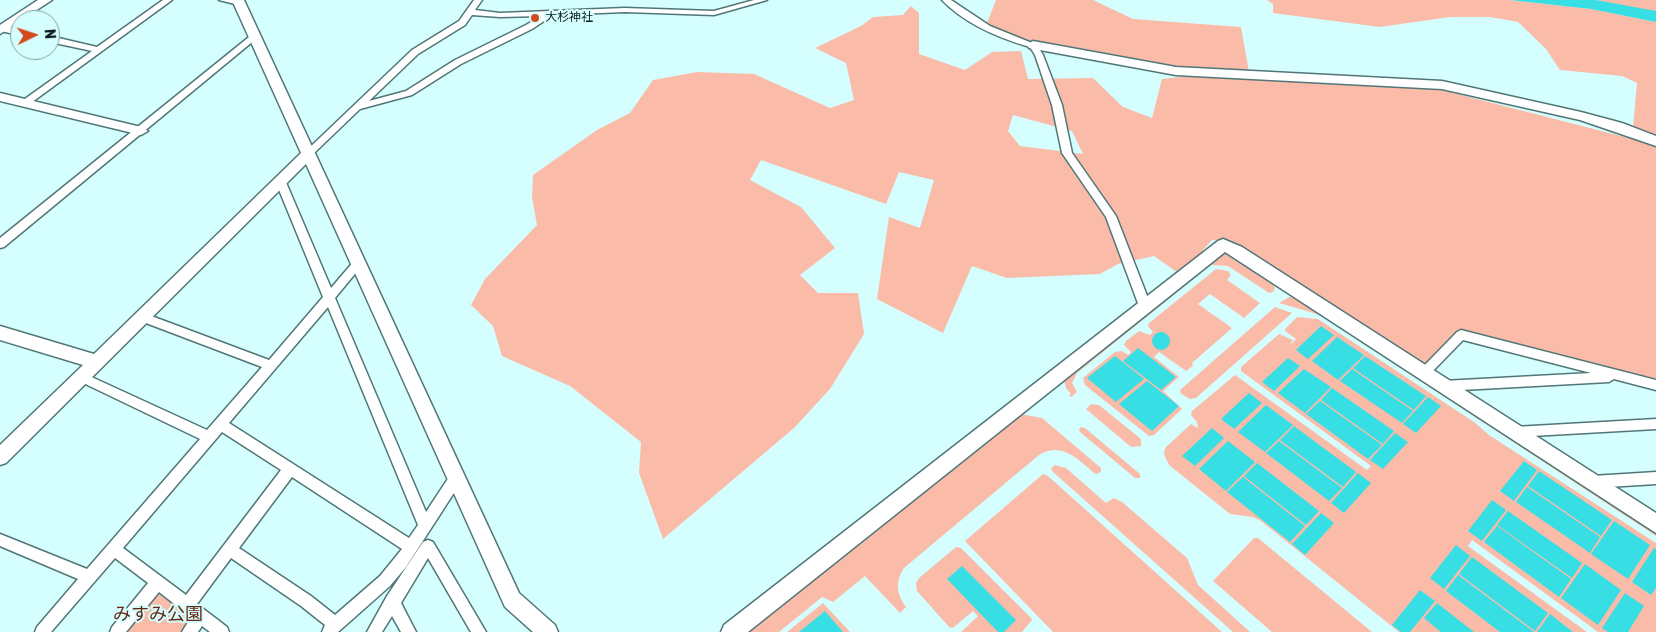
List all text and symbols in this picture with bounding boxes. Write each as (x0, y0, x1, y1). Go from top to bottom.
north arrow (10, 10, 60, 60)
place label: 大杉神社 (545, 11, 593, 25)
marker: 大杉神社 (529, 12, 541, 24)
text: N (41, 28, 58, 40)
park label: みすみ公園 (113, 604, 203, 626)

